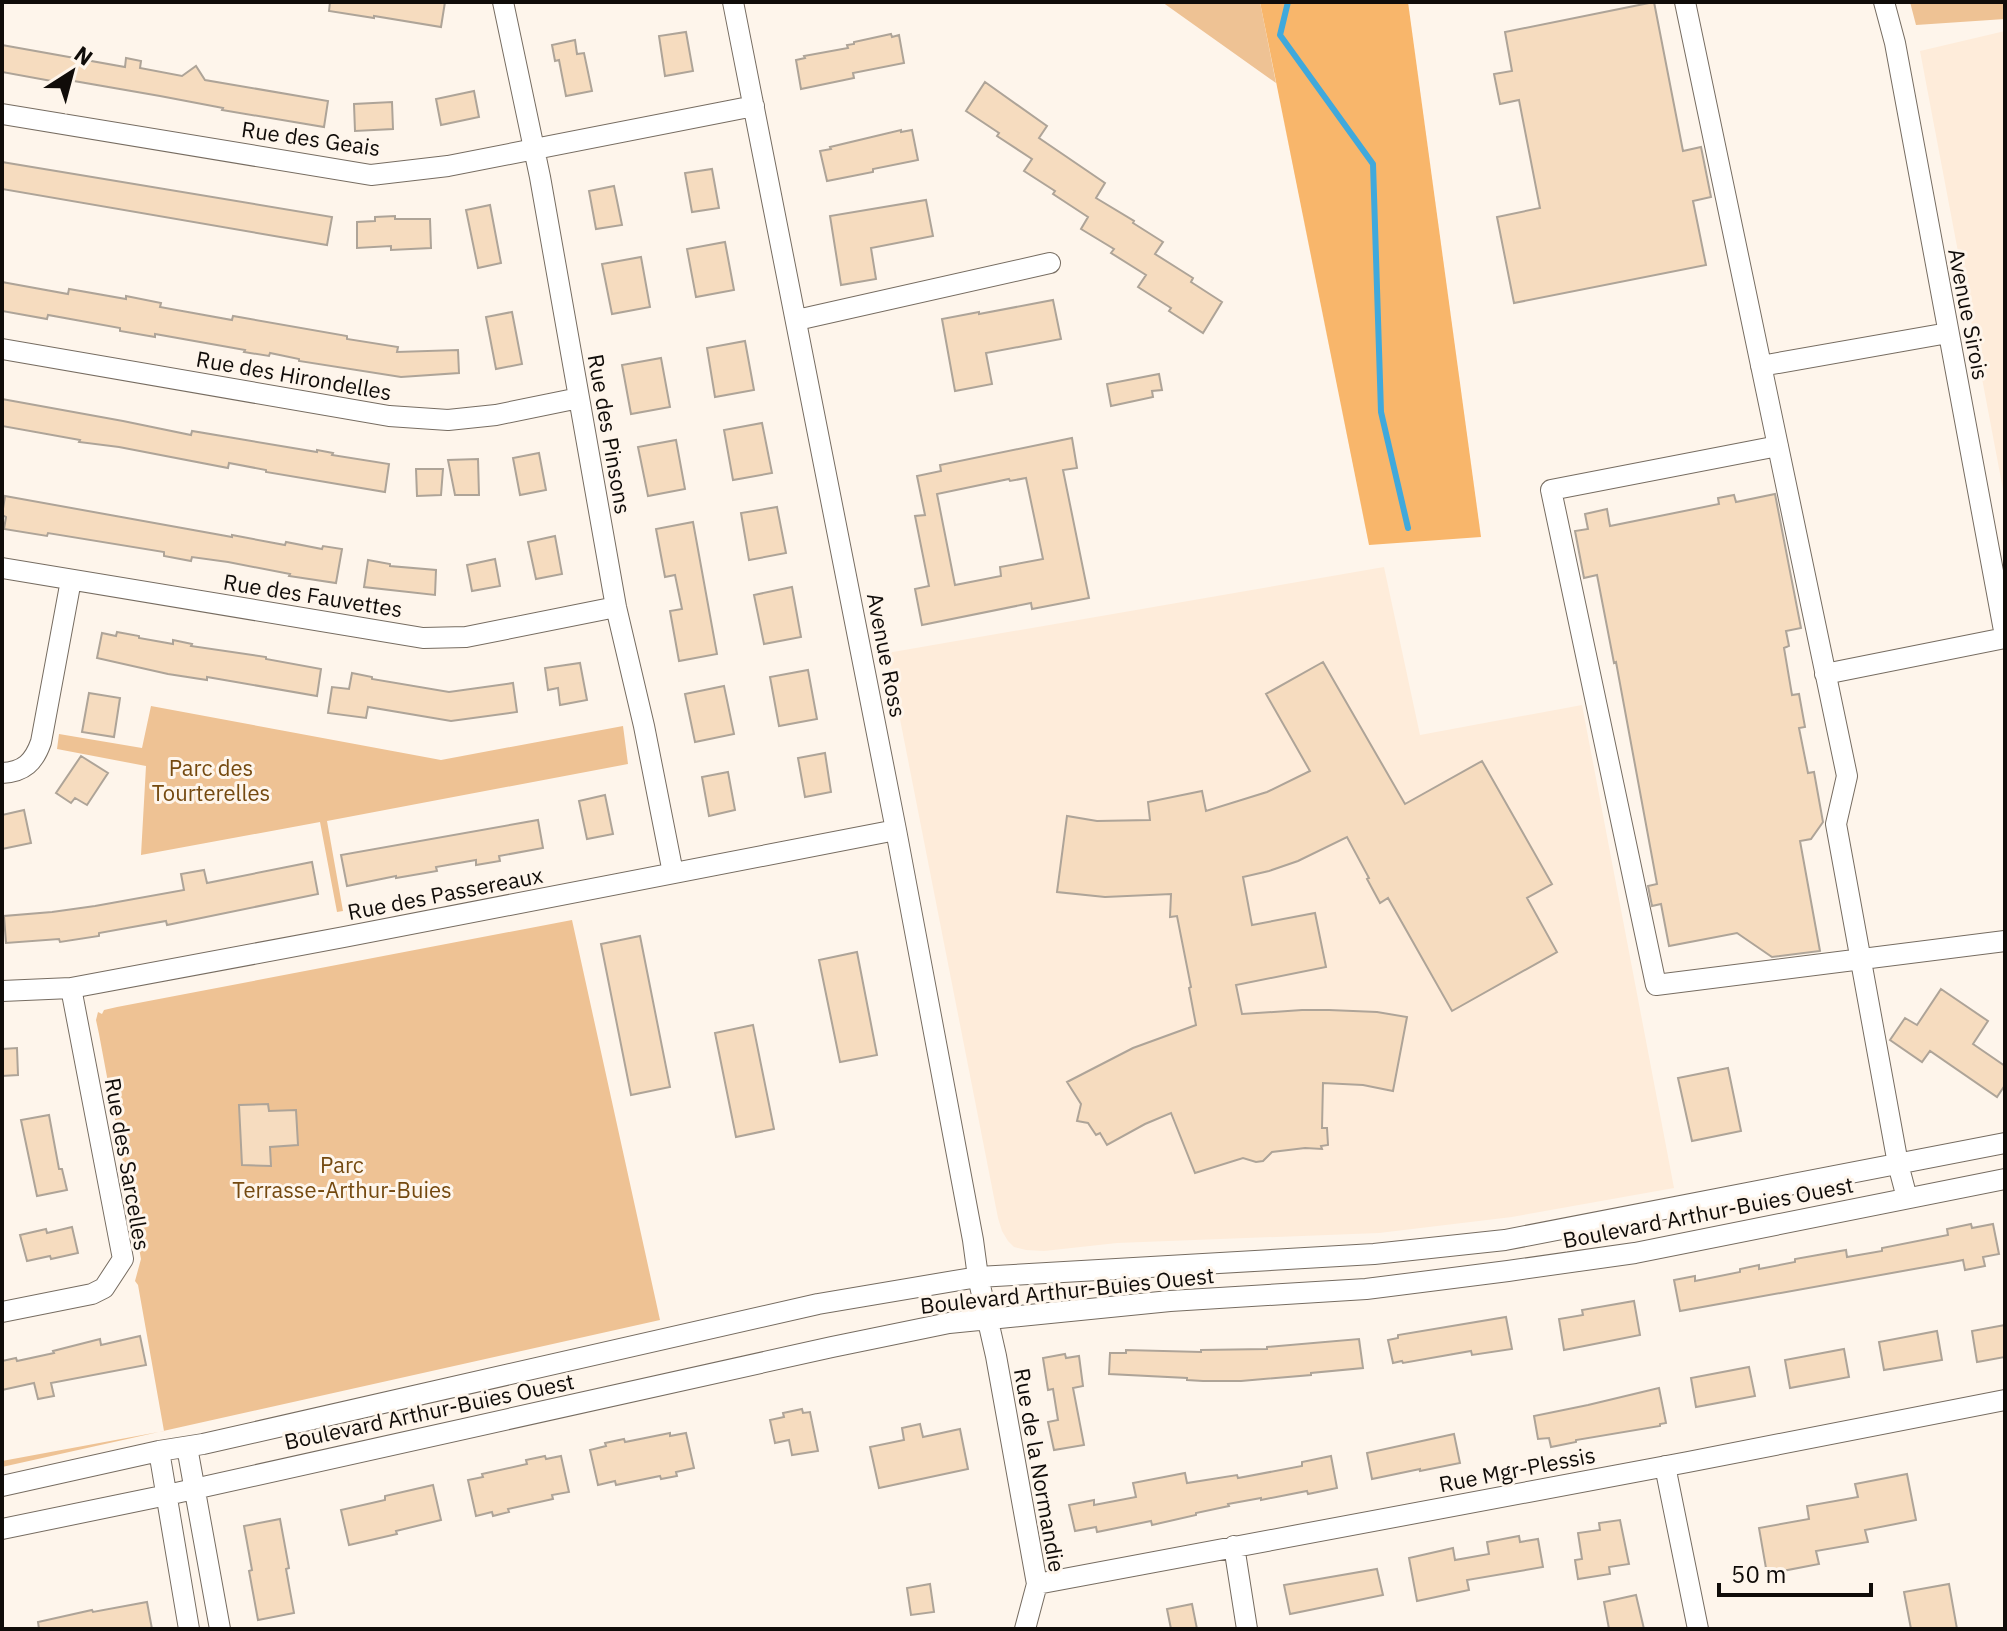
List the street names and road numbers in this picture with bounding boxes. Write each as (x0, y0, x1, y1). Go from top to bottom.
street label: Rue des Geais (240, 114, 382, 162)
street label: Avenue Sirois (1942, 246, 1996, 382)
street label: Rue des Hirondelles (194, 344, 394, 406)
street label: Rue des Pinsons (582, 352, 638, 516)
street label: Rue des Fauvettes (221, 567, 405, 623)
street label: Avenue Ross (861, 590, 913, 720)
street label: Rue des Passereaux (345, 860, 545, 926)
street label: Rue des Sarcelles (99, 1075, 157, 1253)
street label: Boulevard Arthur-Buies Ouest (1560, 1170, 1856, 1254)
street label: Boulevard Arthur-Buies Ouest (919, 1260, 1215, 1320)
street label: Boulevard Arthur-Buies Ouest (281, 1366, 577, 1456)
street label: Rue de la Normandie (1008, 1366, 1072, 1574)
street label: Rue Mgr-Plessis (1436, 1440, 1598, 1498)

